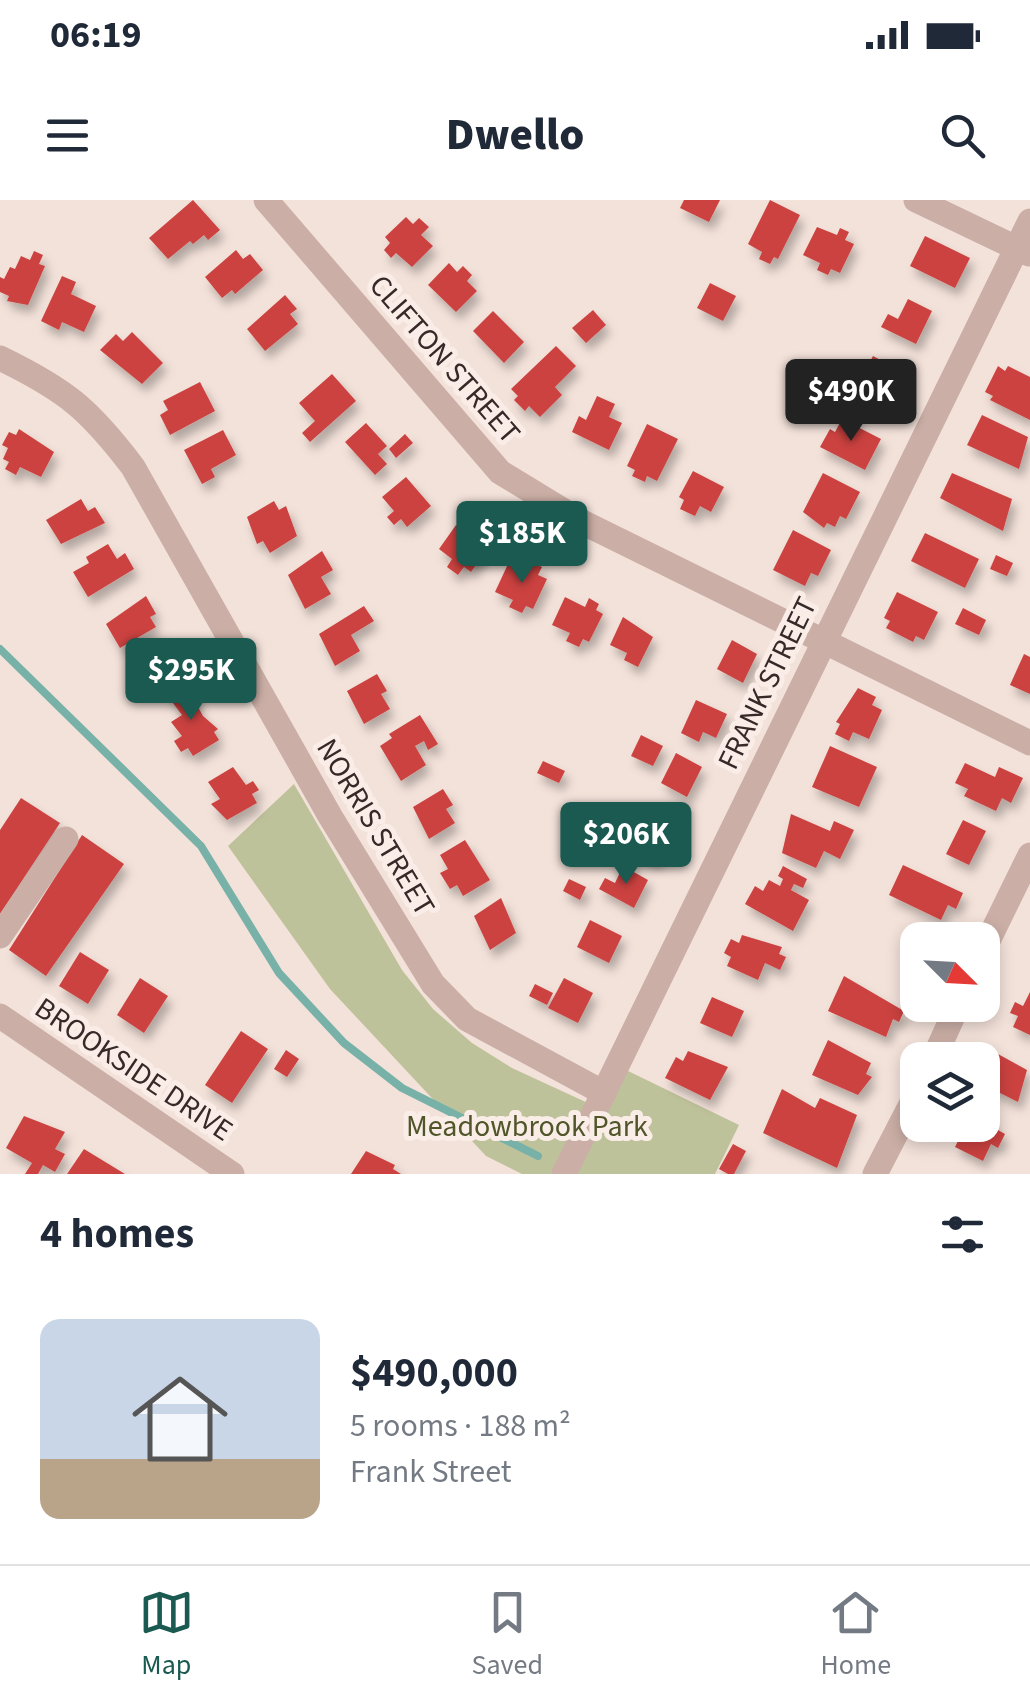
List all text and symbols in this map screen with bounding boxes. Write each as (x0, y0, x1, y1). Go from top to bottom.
text: 06:19 (50, 8, 142, 62)
text: Dwello (446, 103, 584, 167)
icon: menu (40, 108, 95, 163)
icon: search (935, 108, 990, 163)
street label: CLIFTON STREET (359, 265, 530, 453)
pin: $490K (781, 359, 921, 444)
text: $490K (807, 368, 895, 414)
pin: $185K (452, 501, 592, 586)
text: $185K (478, 510, 566, 556)
street label: FRANK STREET (707, 590, 828, 777)
pin: $295K (121, 638, 261, 723)
text: $295K (147, 647, 235, 693)
street label: NORRIS STREET (306, 731, 445, 924)
pin: $206K (556, 802, 696, 887)
text: $206K (582, 811, 670, 857)
north arrow (900, 922, 1000, 1022)
map controls (900, 922, 1000, 1142)
street label: BROOKSIDE DRIVE (26, 987, 241, 1152)
button: layers (900, 1042, 1000, 1142)
park label: Meadowbrook Park (406, 1105, 648, 1148)
text: 4 homes (40, 1204, 194, 1264)
icon: filters (935, 1207, 990, 1262)
text: $490,000 (350, 1343, 518, 1403)
icon: home (120, 1359, 240, 1479)
text: 5 rooms · 188 m² (350, 1403, 571, 1449)
text: Frank Street (350, 1449, 512, 1495)
tab: Map (139, 1585, 194, 1685)
tab: Saved (471, 1585, 543, 1685)
tab: Home (821, 1585, 891, 1685)

